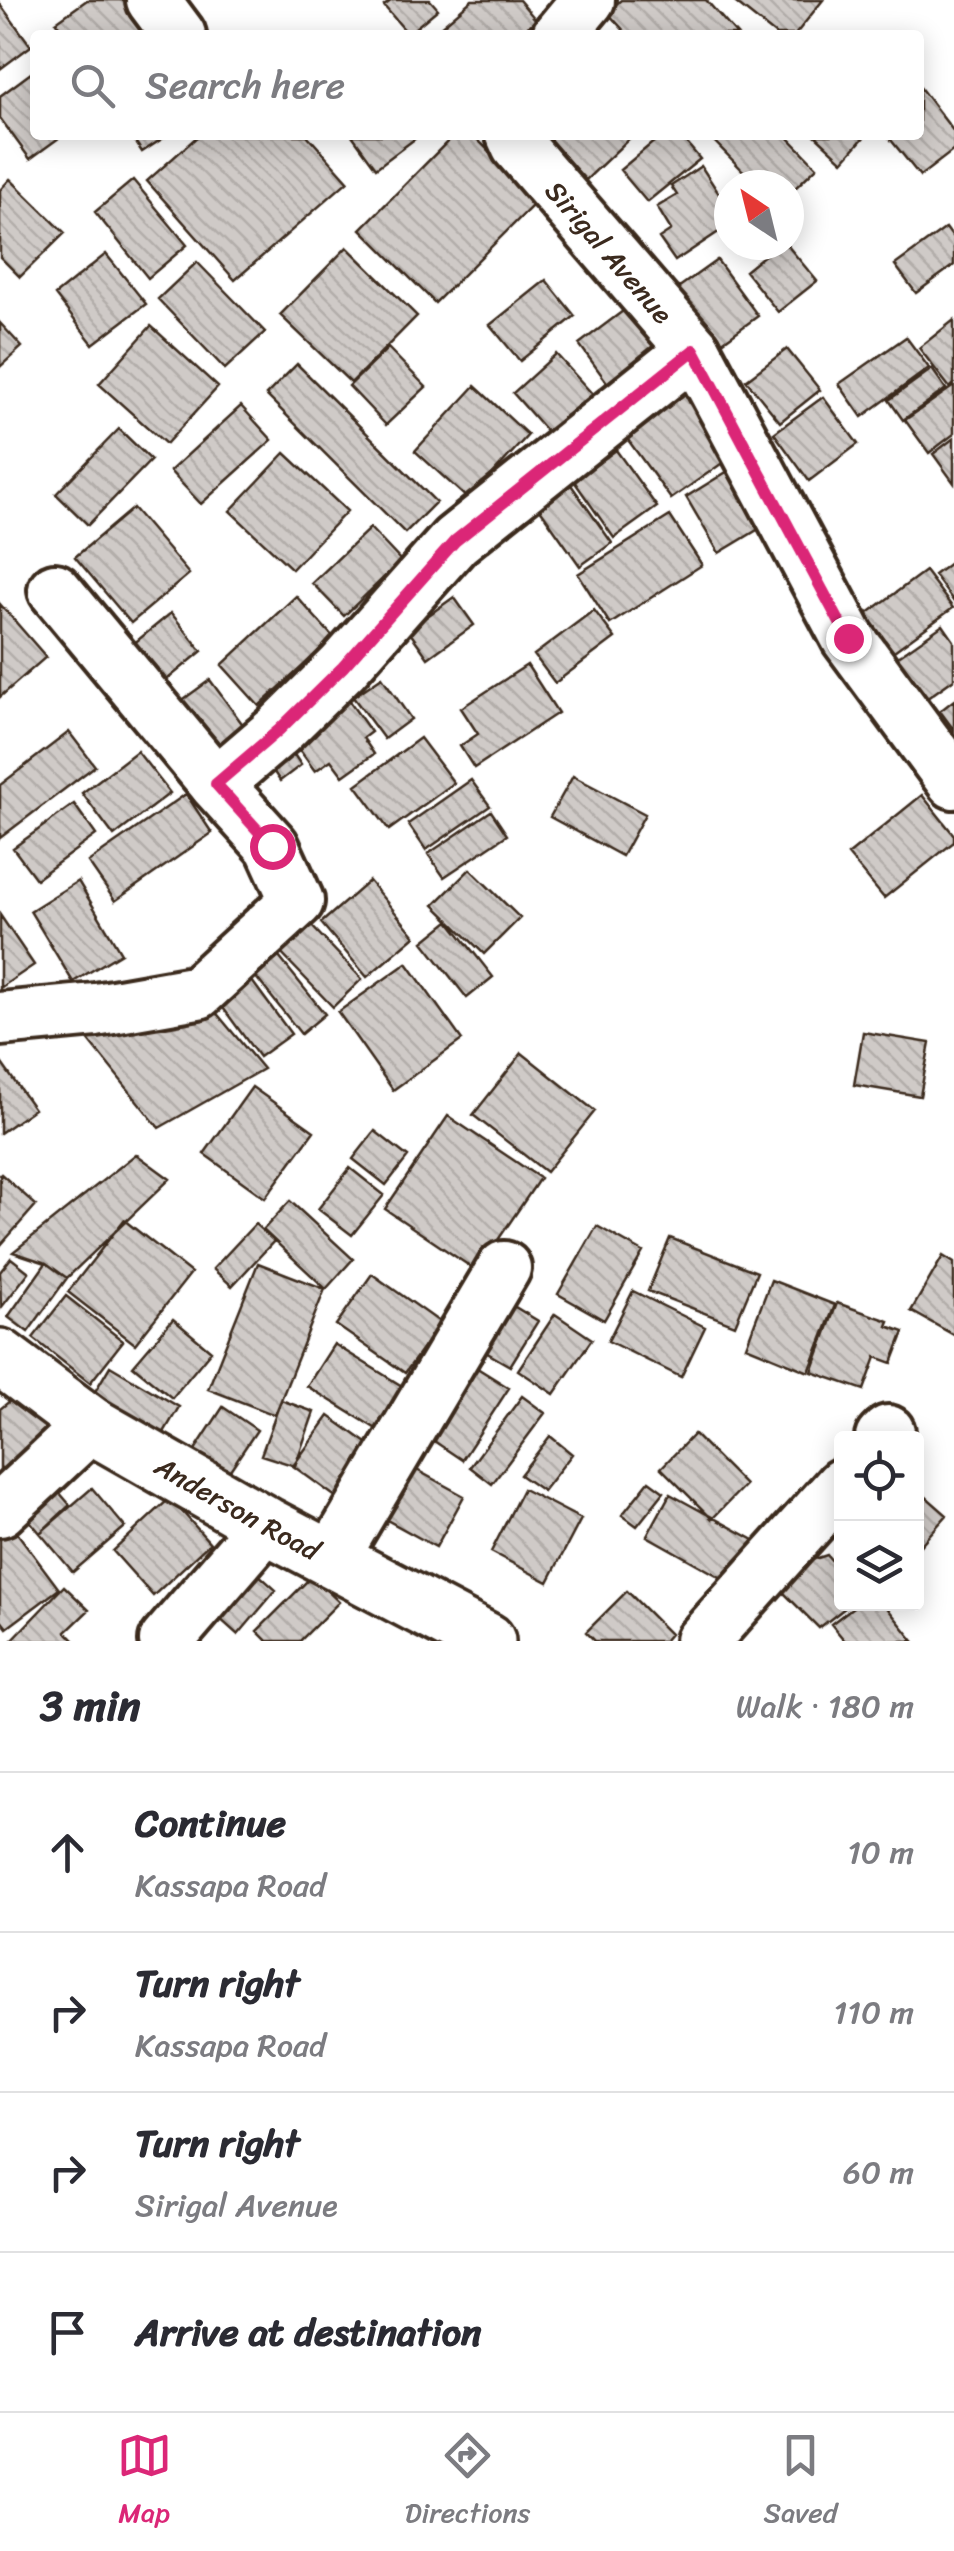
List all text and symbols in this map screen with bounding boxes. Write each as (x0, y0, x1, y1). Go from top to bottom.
search box (30, 30, 924, 140)
text: Search here (145, 52, 345, 119)
icon: search (65, 58, 120, 113)
street label: Sirigal Avenue (533, 169, 686, 335)
north arrow (714, 170, 804, 260)
route end (826, 616, 872, 662)
route start (250, 824, 296, 870)
map controls (834, 1431, 924, 1611)
button: locate (834, 1431, 924, 1521)
street label: Anderson Road (144, 1442, 331, 1575)
button: layers (834, 1521, 924, 1611)
text: 3 min (40, 1669, 140, 1743)
text: Walk · 180 m (736, 1678, 914, 1735)
text: Continue (135, 1790, 286, 1857)
text: 10 m (847, 1824, 914, 1881)
icon: ahead (40, 1825, 95, 1880)
text: Kassapa Road (135, 1857, 326, 1914)
text: Turn right (135, 1950, 300, 2017)
text: 110 m (833, 1984, 914, 2041)
icon: right (40, 1985, 95, 2040)
text: Kassapa Road (135, 2017, 326, 2074)
text: Turn right (135, 2110, 300, 2177)
text: 60 m (843, 2144, 914, 2201)
icon: right (40, 2145, 95, 2200)
text: Sirigal Avenue (135, 2177, 338, 2234)
text: Arrive at destination (135, 2299, 482, 2366)
icon: arrive (40, 2305, 95, 2360)
tab: Map (117, 2428, 172, 2537)
tab: Directions (405, 2428, 530, 2537)
tab: Saved (764, 2428, 837, 2537)

